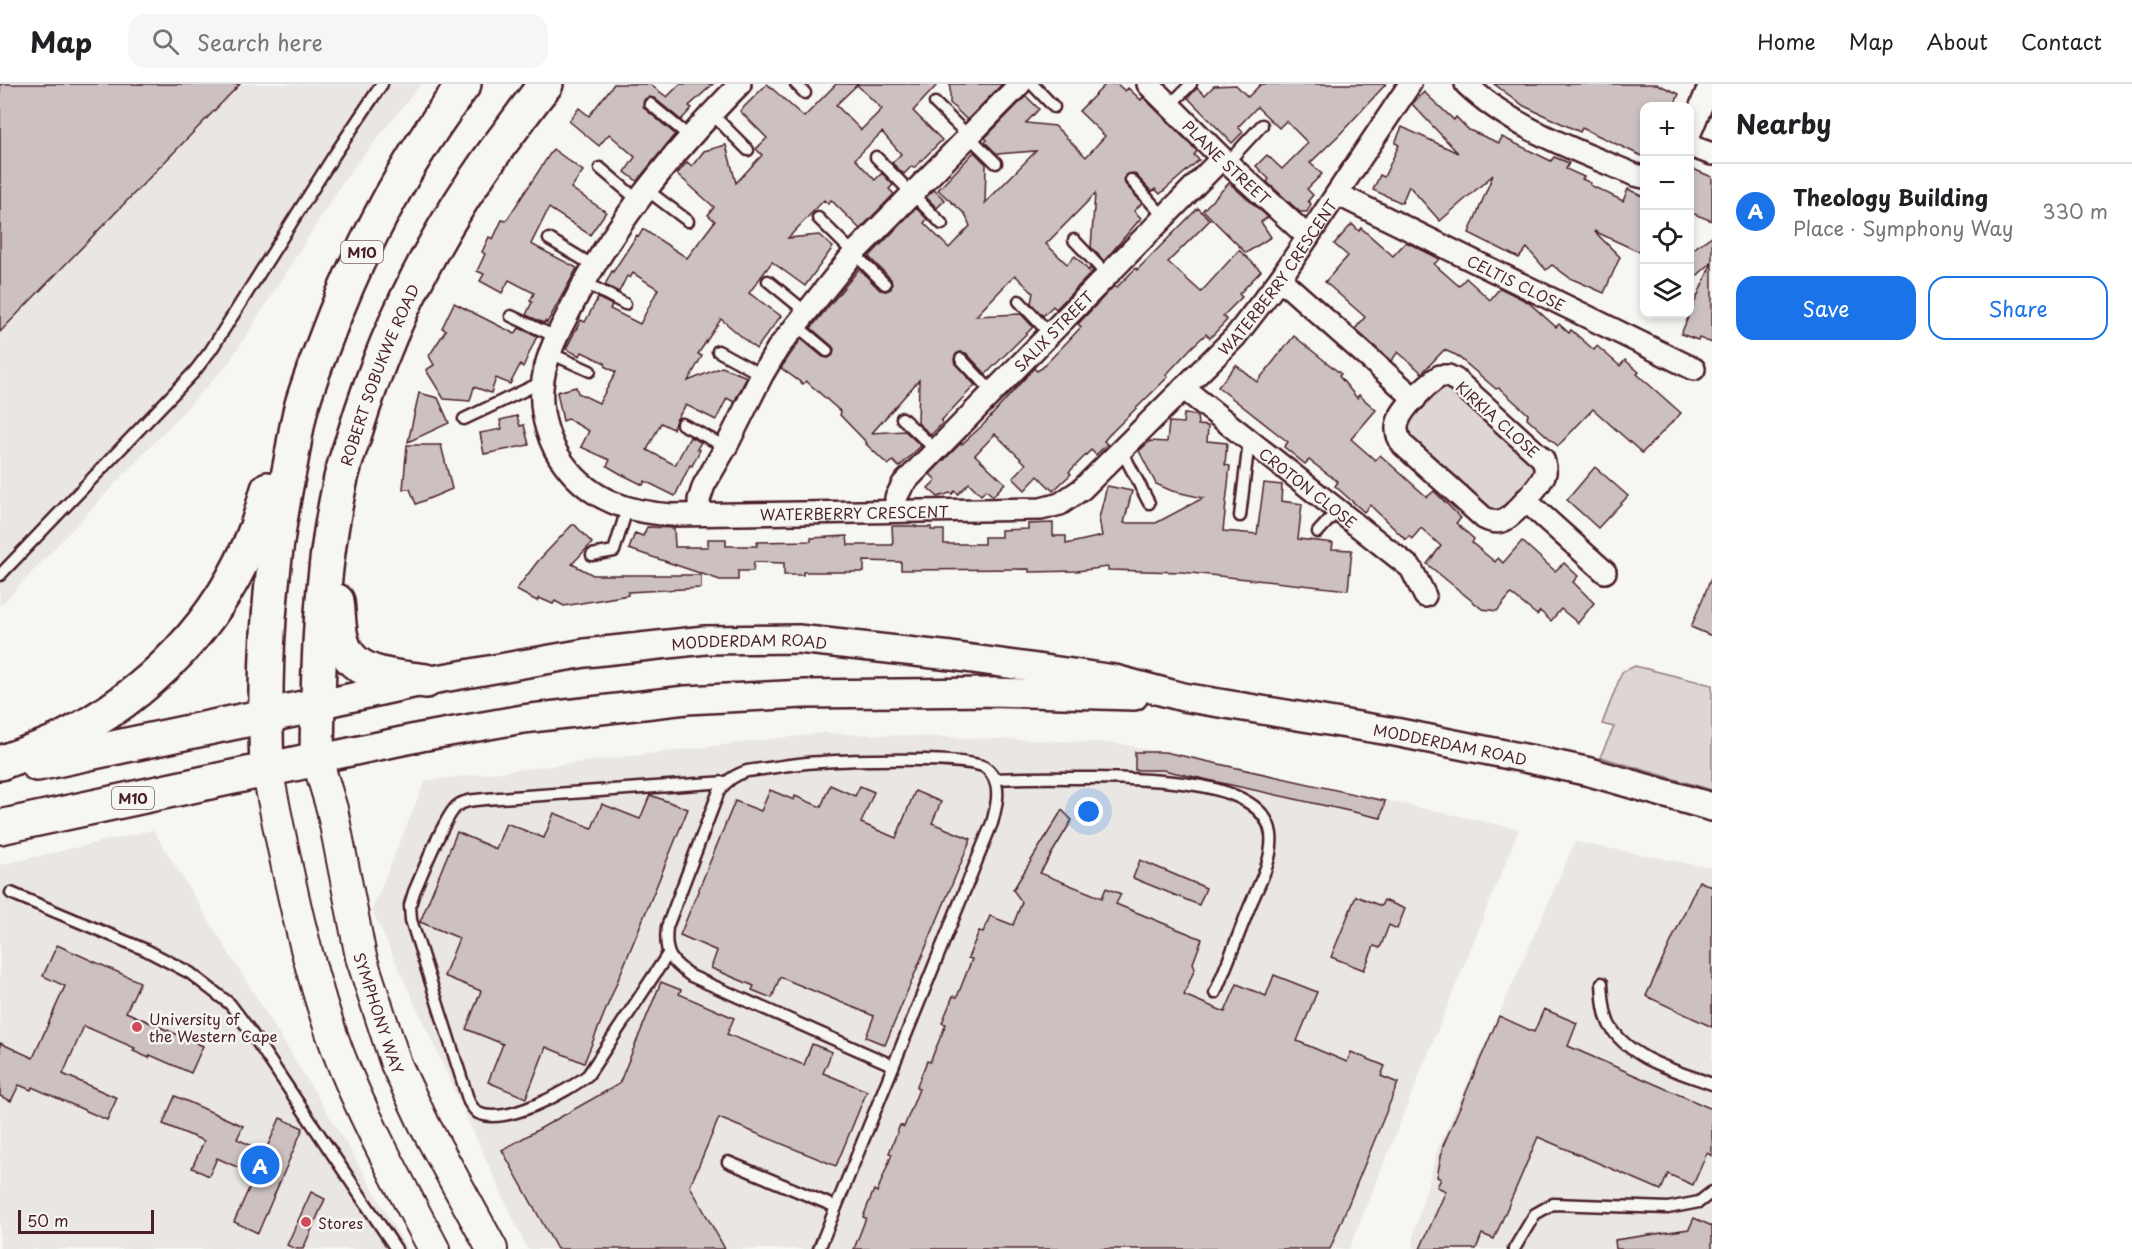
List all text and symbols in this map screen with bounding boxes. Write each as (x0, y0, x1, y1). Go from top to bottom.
search box (128, 14, 548, 68)
text: Map (30, 20, 92, 63)
icon: search (149, 25, 182, 58)
text: Search here (197, 25, 323, 58)
text: Home (1757, 25, 1816, 57)
text: Map (1849, 25, 1894, 57)
text: About (1927, 25, 1988, 57)
text: Contact (2021, 25, 2102, 57)
map controls (1640, 102, 1694, 318)
button: + (1640, 102, 1694, 156)
text: Nearby (1736, 104, 1831, 143)
street label: PLANE STREET (1178, 114, 1277, 210)
button: − (1640, 156, 1694, 210)
text: Theology Building (1793, 180, 1988, 213)
street label: WATERBERRY CRESCENT (1212, 194, 1342, 360)
text: A (1748, 196, 1763, 226)
text: 330 m (2042, 196, 2108, 226)
button: locate (1640, 210, 1694, 264)
text: Place · Symphony Way (1793, 213, 2013, 243)
road number: M10 (341, 241, 383, 263)
street label: CELTIS CLOSE (1463, 248, 1570, 316)
button: layers (1640, 264, 1694, 318)
button: Save (1736, 276, 1916, 340)
button: Share (1928, 276, 2108, 340)
street label: ROBERT SOBUKWE ROAD (333, 280, 424, 468)
street label: SALIX STREET (1008, 284, 1099, 377)
street label: KIRKIA CLOSE (1451, 375, 1545, 463)
street label: CROTON CLOSE (1255, 441, 1362, 533)
street label: WATERBERRY CRESCENT (760, 499, 950, 525)
street label: MODDERDAM ROAD (670, 627, 828, 655)
street label: MODDERDAM ROAD (1372, 717, 1529, 770)
road number: M10 (112, 787, 154, 809)
your location (1074, 797, 1103, 826)
street label: SYMPHONY WAY (349, 949, 411, 1078)
place label: University of the Western Cape (149, 1007, 278, 1047)
marker: University of the Western Cape (130, 1020, 144, 1034)
pin: A (240, 1142, 280, 1188)
scale bar (18, 1207, 154, 1234)
text: 50 m (27, 1208, 68, 1232)
place label: Stores (318, 1211, 363, 1234)
marker: Stores (299, 1215, 313, 1229)

